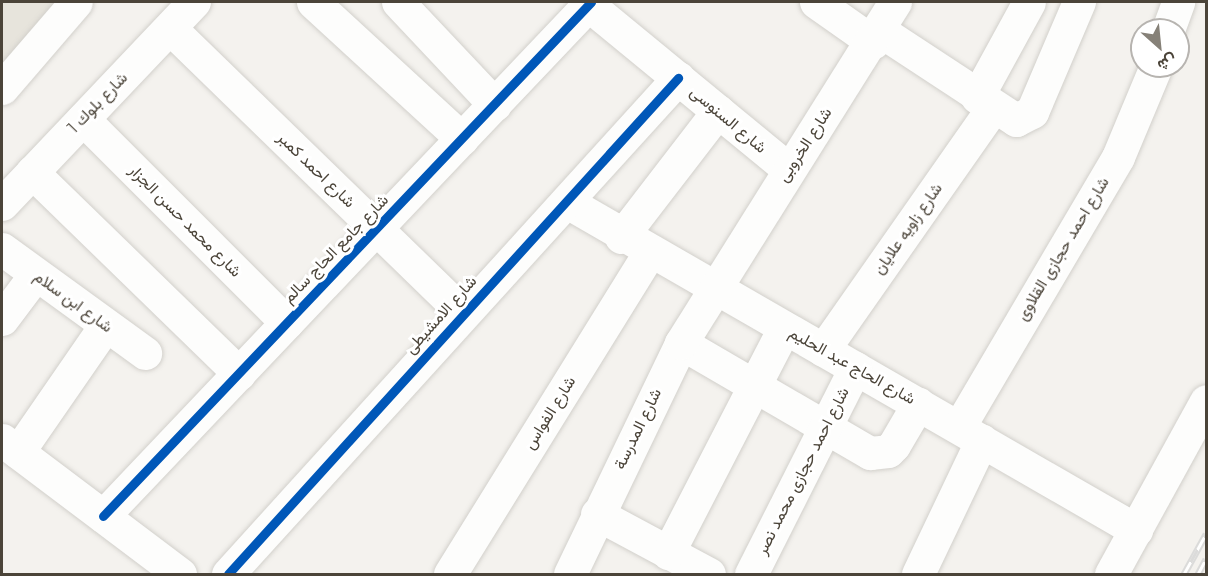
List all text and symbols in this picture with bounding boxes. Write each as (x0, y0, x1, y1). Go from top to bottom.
north arrow (1130, 18, 1190, 78)
text: ش (1155, 50, 1180, 76)
street label: شارع بلوك 1 (64, 69, 132, 137)
street label: شارع السنوسى (686, 83, 770, 157)
street label: شارع الخروبى (774, 104, 836, 186)
street label: شارع احمد كمبر (273, 128, 359, 212)
street label: شارع محمد حسن الجزار (125, 161, 245, 281)
street label: شارع احمد حجازى القلاوى (1013, 174, 1113, 324)
street label: شارع زاويه علايان (869, 180, 947, 278)
street label: شارع جامع الحاج سالم (279, 191, 393, 307)
street label: شارع ابن سلام (30, 267, 116, 337)
street label: شارع الامشيطى (401, 272, 481, 358)
street label: شارع الحاج عبد الحليم (785, 323, 919, 409)
street label: شارع الفواس (520, 373, 580, 453)
street label: شارع احمد حجازى محمد نصر (752, 384, 854, 558)
street label: شارع المدرسة (610, 385, 666, 473)

